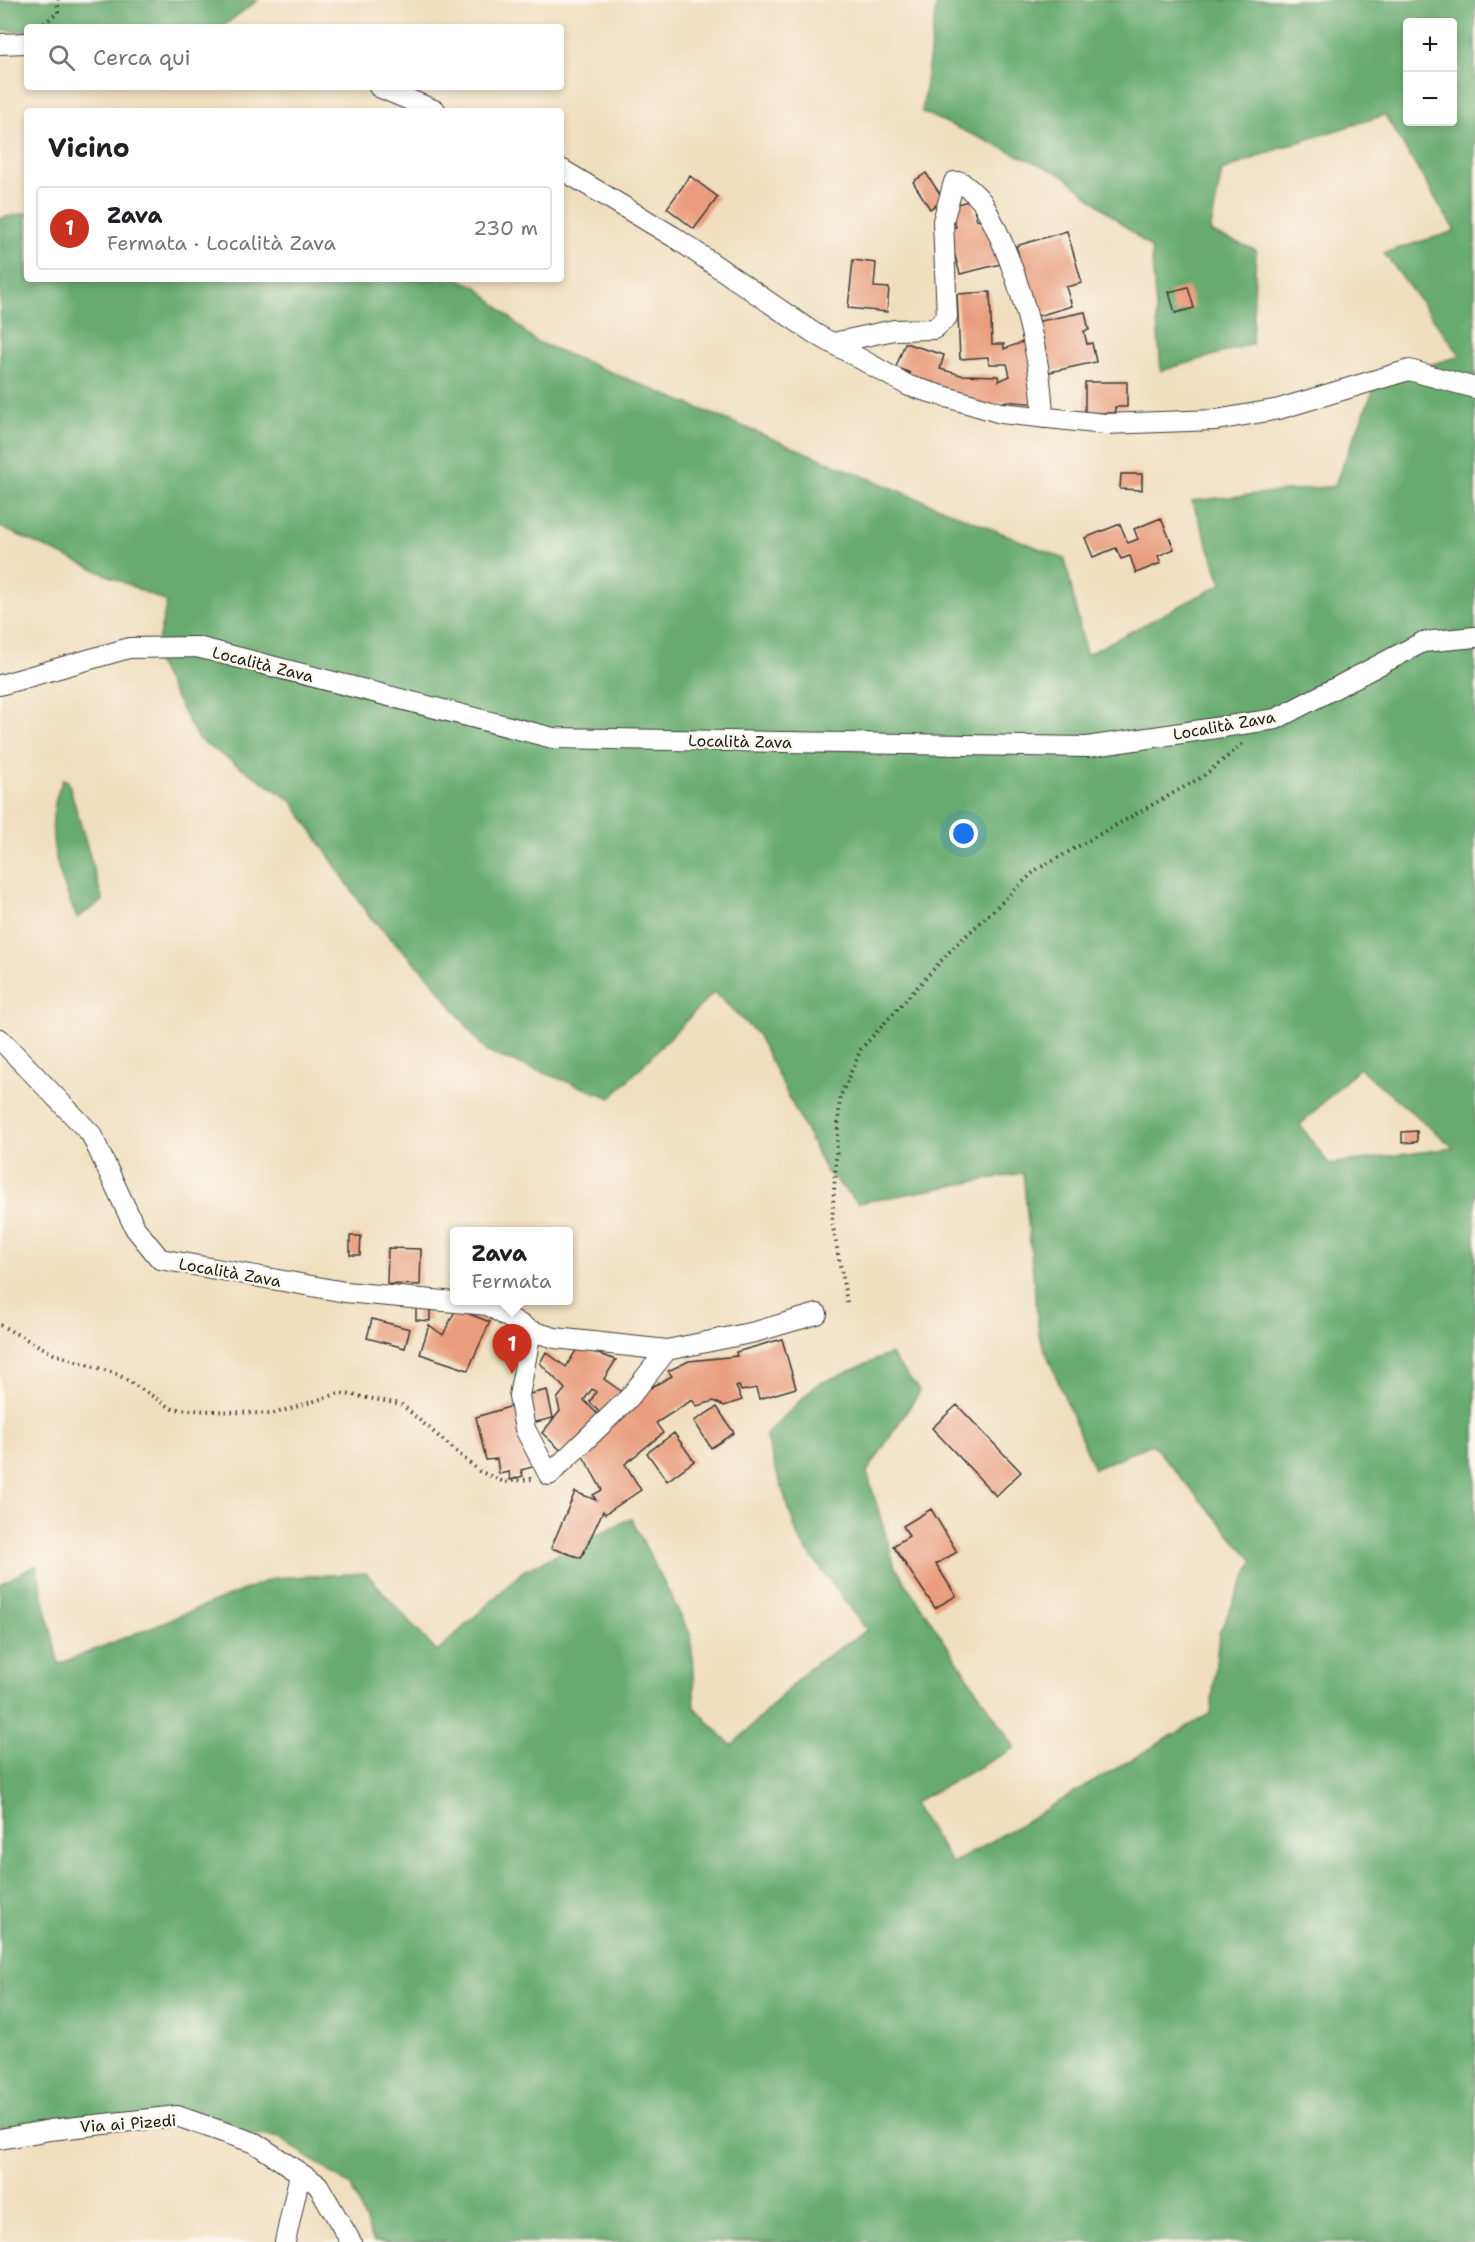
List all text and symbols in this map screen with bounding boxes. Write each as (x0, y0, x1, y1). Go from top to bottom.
map controls (1403, 18, 1457, 126)
button: + (1403, 18, 1457, 72)
search box (24, 24, 564, 90)
icon: search (45, 41, 78, 74)
text: Cerca qui (93, 43, 191, 72)
button: − (1403, 72, 1457, 126)
text: Vicino (48, 130, 130, 165)
text: Zava (107, 201, 162, 230)
text: 1 (65, 215, 74, 241)
text: 230 m (473, 215, 538, 241)
text: Fermata · Località Zava (107, 230, 336, 256)
street label: Località Zava (210, 642, 316, 687)
street label: Località Zava (1171, 706, 1277, 745)
street label: Località Zava (688, 730, 792, 753)
your location (949, 819, 978, 848)
popup (450, 1227, 573, 1305)
text: Zava (471, 1239, 527, 1268)
street label: Località Zava (177, 1253, 283, 1292)
text: Fermata (471, 1268, 552, 1294)
pin: 1 (492, 1324, 532, 1374)
street label: Via ai Pizedi (79, 2110, 177, 2137)

